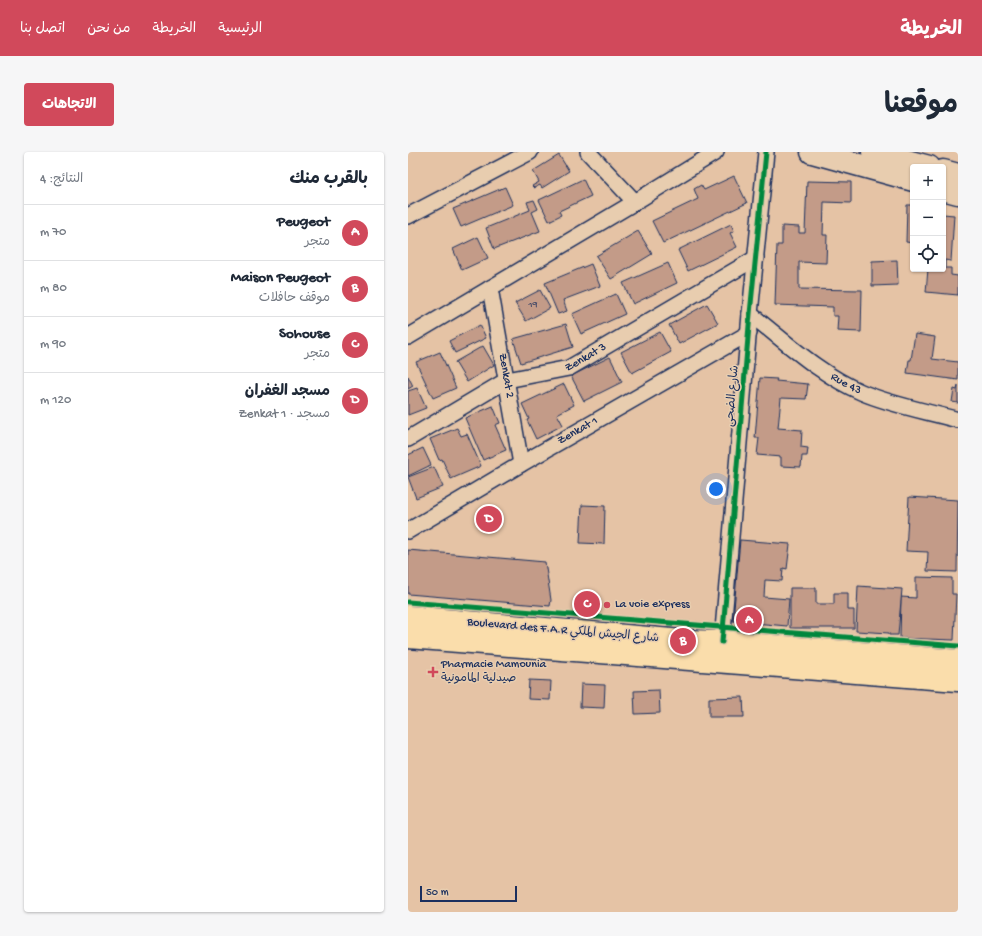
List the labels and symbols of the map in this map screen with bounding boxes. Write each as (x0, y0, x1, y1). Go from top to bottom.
house number: 19 (527, 299, 538, 311)
street label: Zenkat 3 (563, 340, 609, 376)
street label: Zenkat 2 (495, 352, 516, 399)
street label: شارع الضحى (723, 365, 743, 427)
street label: Rue 43 (828, 370, 863, 398)
street label: Zenkat 1 (555, 414, 601, 448)
your location (706, 479, 726, 499)
pin: D (476, 504, 502, 534)
pin: C (574, 589, 600, 619)
place label: La voie express (615, 598, 690, 612)
marker: La voie express (602, 600, 612, 610)
pin: A (736, 605, 762, 635)
street label: Boulevard des F.A.R شارع الجيش الملكي (465, 616, 660, 648)
pin: B (670, 626, 696, 656)
place label: Pharmacie Mamounia صيدلية المامونية (440, 658, 547, 686)
marker: Pharmacie Mamounia صيدلية المامونية (428, 667, 438, 677)
scale bar (420, 884, 517, 903)

